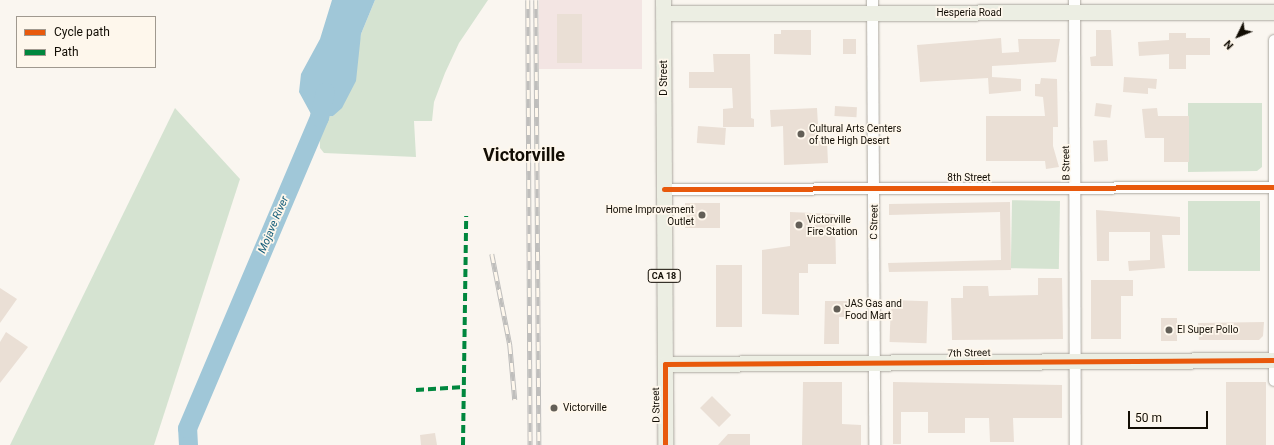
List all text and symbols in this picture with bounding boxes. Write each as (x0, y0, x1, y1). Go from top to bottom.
street label: Hesperia Road (936, 7, 1002, 19)
legend (16, 16, 156, 68)
north arrow (1218, 16, 1258, 56)
text: Cycle path (54, 25, 110, 39)
text: N (1221, 37, 1236, 52)
text: Path (54, 45, 79, 59)
street label: D Street (658, 60, 670, 96)
place label: Cultural Arts Centers of the High Desert (809, 122, 901, 146)
marker: Cultural Arts Centers of the High Desert (796, 129, 806, 139)
district label: Victorville (483, 144, 565, 166)
street label: B Street (1060, 145, 1072, 181)
street label: 8th Street (947, 172, 991, 184)
water label: Mojave River (256, 194, 292, 256)
place label: Home Improvement Outlet (606, 203, 694, 226)
street label: C Street (868, 204, 880, 240)
marker: Home Improvement Outlet (697, 210, 707, 220)
place label: Victorville Fire Station (807, 213, 858, 236)
marker: Victorville Fire Station (794, 220, 804, 230)
road number: CA 18 (647, 269, 681, 283)
place label: JAS Gas and Food Mart (845, 297, 902, 320)
marker: JAS Gas and Food Mart (832, 304, 842, 314)
place label: El Super Pollo (1177, 324, 1238, 336)
marker: El Super Pollo (1164, 325, 1174, 335)
street label: 7th Street (947, 347, 991, 359)
street label: D Street (650, 387, 662, 423)
marker: Victorville (548, 402, 560, 414)
place label: Victorville (563, 402, 607, 414)
scale bar (1130, 403, 1210, 429)
text: 50 m (1135, 411, 1162, 425)

